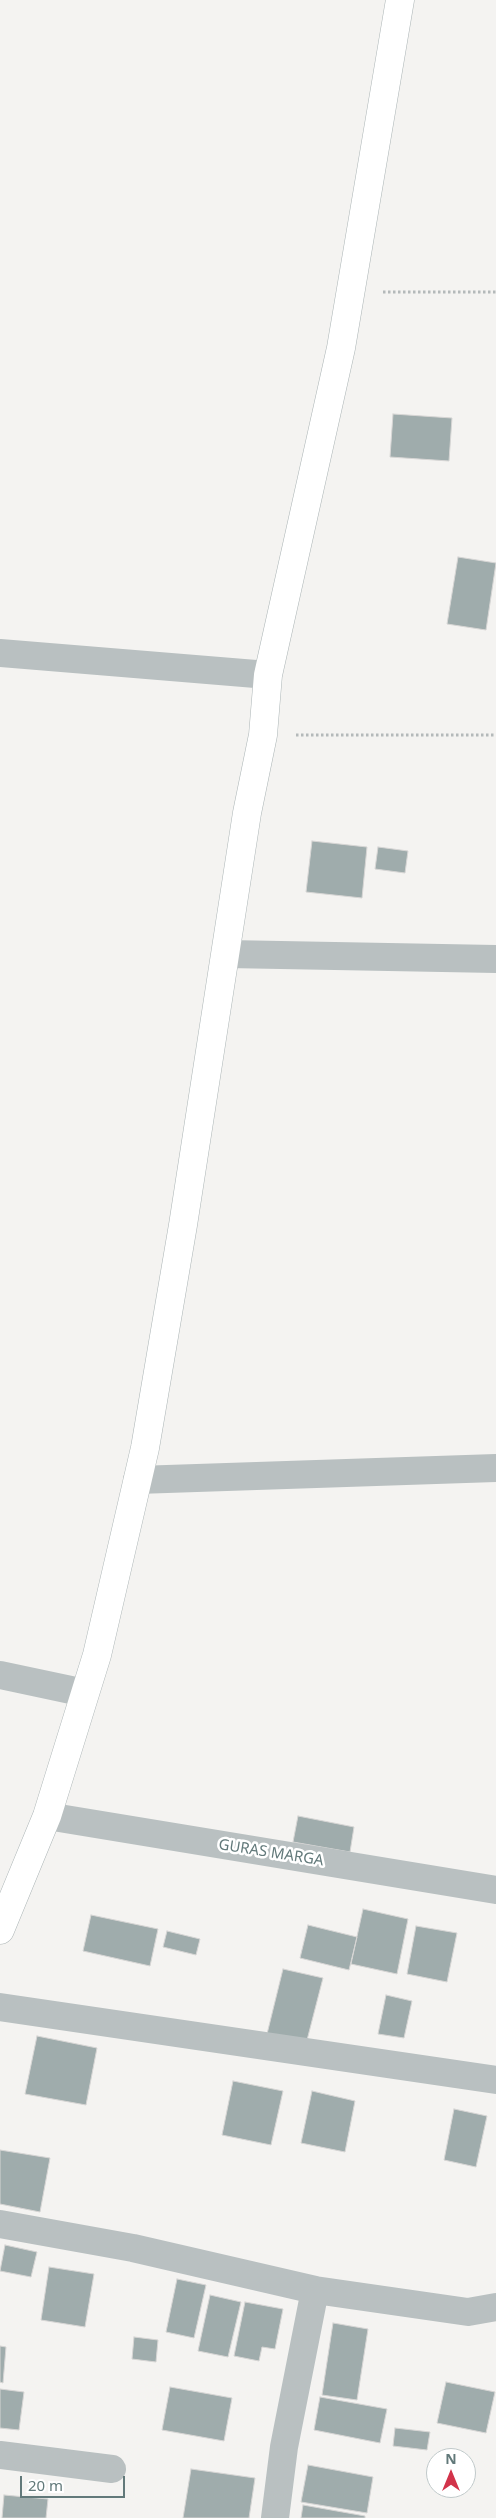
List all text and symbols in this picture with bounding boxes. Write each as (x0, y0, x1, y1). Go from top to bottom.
street label: GURAS MARGA (217, 1836, 325, 1870)
north arrow (426, 2448, 476, 2498)
text: N (445, 2449, 457, 2468)
scale bar (22, 2466, 128, 2498)
text: 20 m (28, 2475, 63, 2495)

